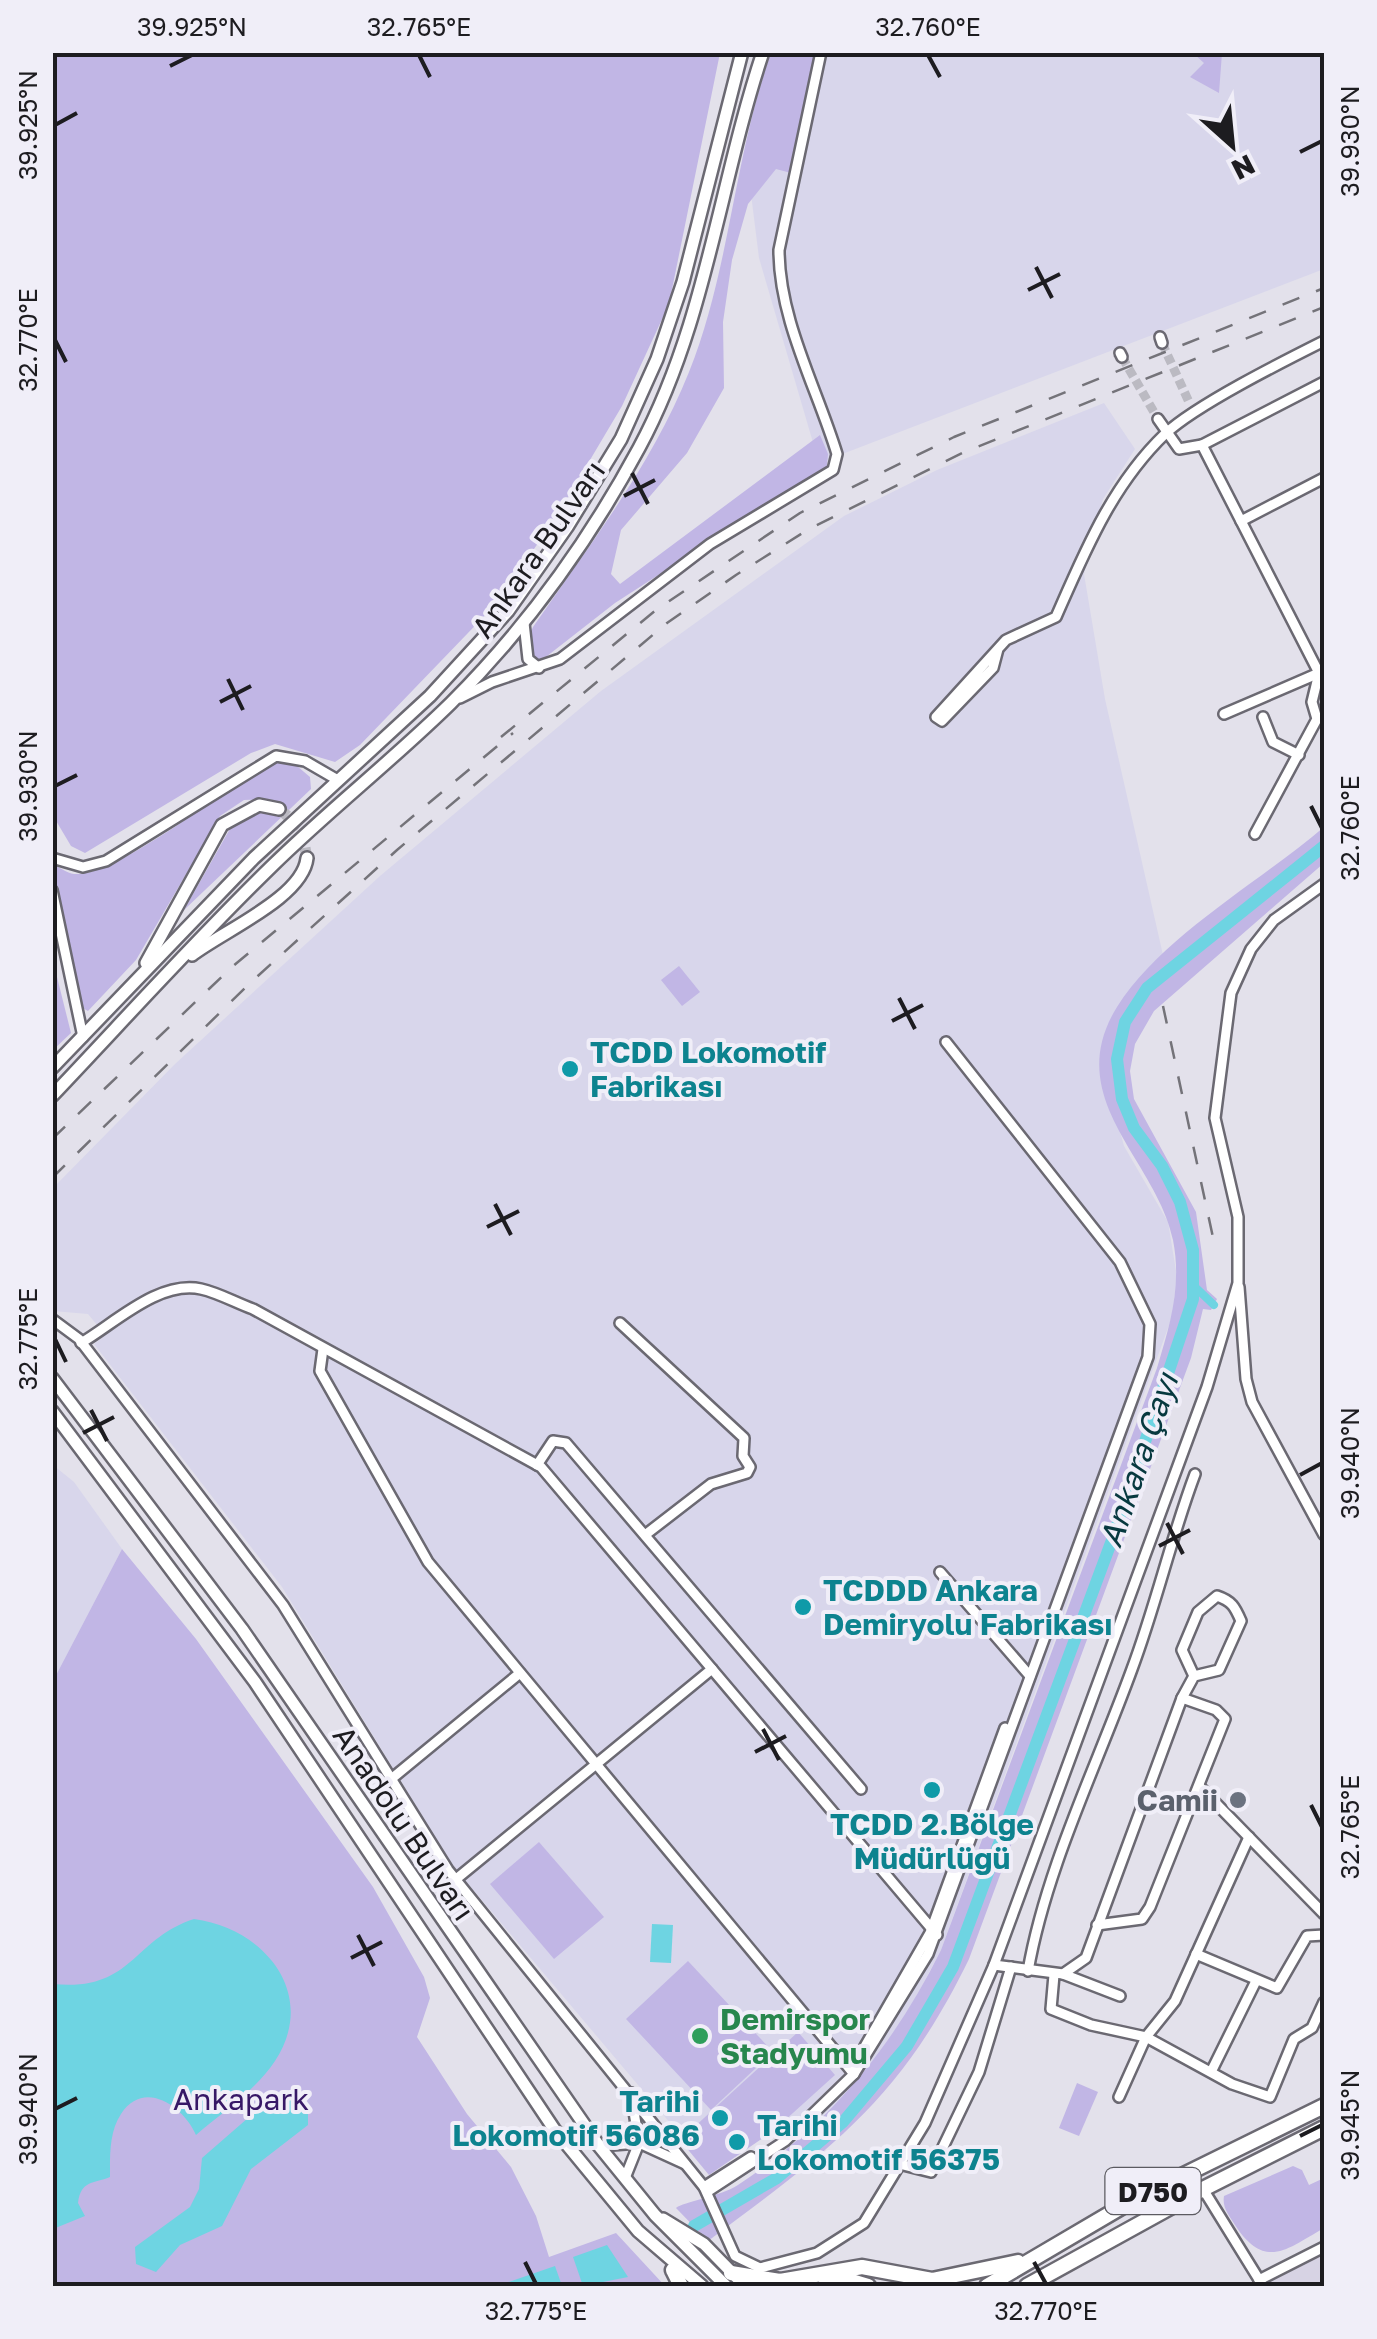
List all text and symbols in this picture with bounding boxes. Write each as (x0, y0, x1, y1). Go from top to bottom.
text: 39.925°N (137, 11, 247, 42)
text: 32.765°E (367, 11, 471, 42)
text: 32.760°E (875, 11, 981, 42)
text: 39.925°N (12, 70, 43, 180)
text: 39.930°N (1334, 85, 1365, 197)
north arrow (1182, 95, 1282, 195)
text: N (1227, 148, 1261, 187)
text: 32.770°E (12, 288, 43, 392)
street label: Ankara Bulvarı (464, 454, 612, 644)
text: 39.930°N (12, 730, 43, 842)
text: 32.760°E (1334, 775, 1365, 881)
place label: TCDD Lokomotif Fabrikası (590, 1034, 826, 1104)
marker: TCDD Lokomotif Fabrikası (559, 1058, 581, 1080)
text: 32.775°E (12, 1288, 43, 1390)
water label: Ankara Çayı (1091, 1367, 1186, 1552)
text: 39.940°N (1334, 1407, 1365, 1519)
place label: TCDDD Ankara Demiryolu Fabrikası (823, 1572, 1112, 1642)
marker: TCDDD Ankara Demiryolu Fabrikası (792, 1596, 814, 1618)
street label: Anadolu Bulvarı (326, 1719, 482, 1927)
text: 32.765°E (1334, 1775, 1365, 1879)
marker: TCDD 2.Bölge Müdürlüğü (921, 1779, 943, 1801)
place label: Camii (1137, 1782, 1218, 1818)
marker: Camii (1227, 1789, 1249, 1811)
place label: TCDD 2.Bölge Müdürlüğü (830, 1806, 1034, 1876)
place label: Demirspor Stadyumu (720, 2001, 871, 2071)
marker: Demirspor Stadyumu (689, 2025, 711, 2047)
text: 39.940°N (12, 2053, 43, 2165)
text: 39.945°N (1334, 2070, 1365, 2180)
park label: Ankapark (173, 2081, 309, 2117)
place label: Tarihi Lokomotif 56086 (452, 2083, 700, 2153)
marker: Tarihi Lokomotif 56086 (709, 2107, 731, 2129)
place label: Tarihi Lokomotif 56375 (757, 2107, 1000, 2177)
marker: Tarihi Lokomotif 56375 (726, 2131, 748, 2153)
road number: D750 (1106, 2168, 1200, 2214)
text: 32.775°E (485, 2295, 587, 2326)
text: 32.770°E (994, 2295, 1098, 2326)

